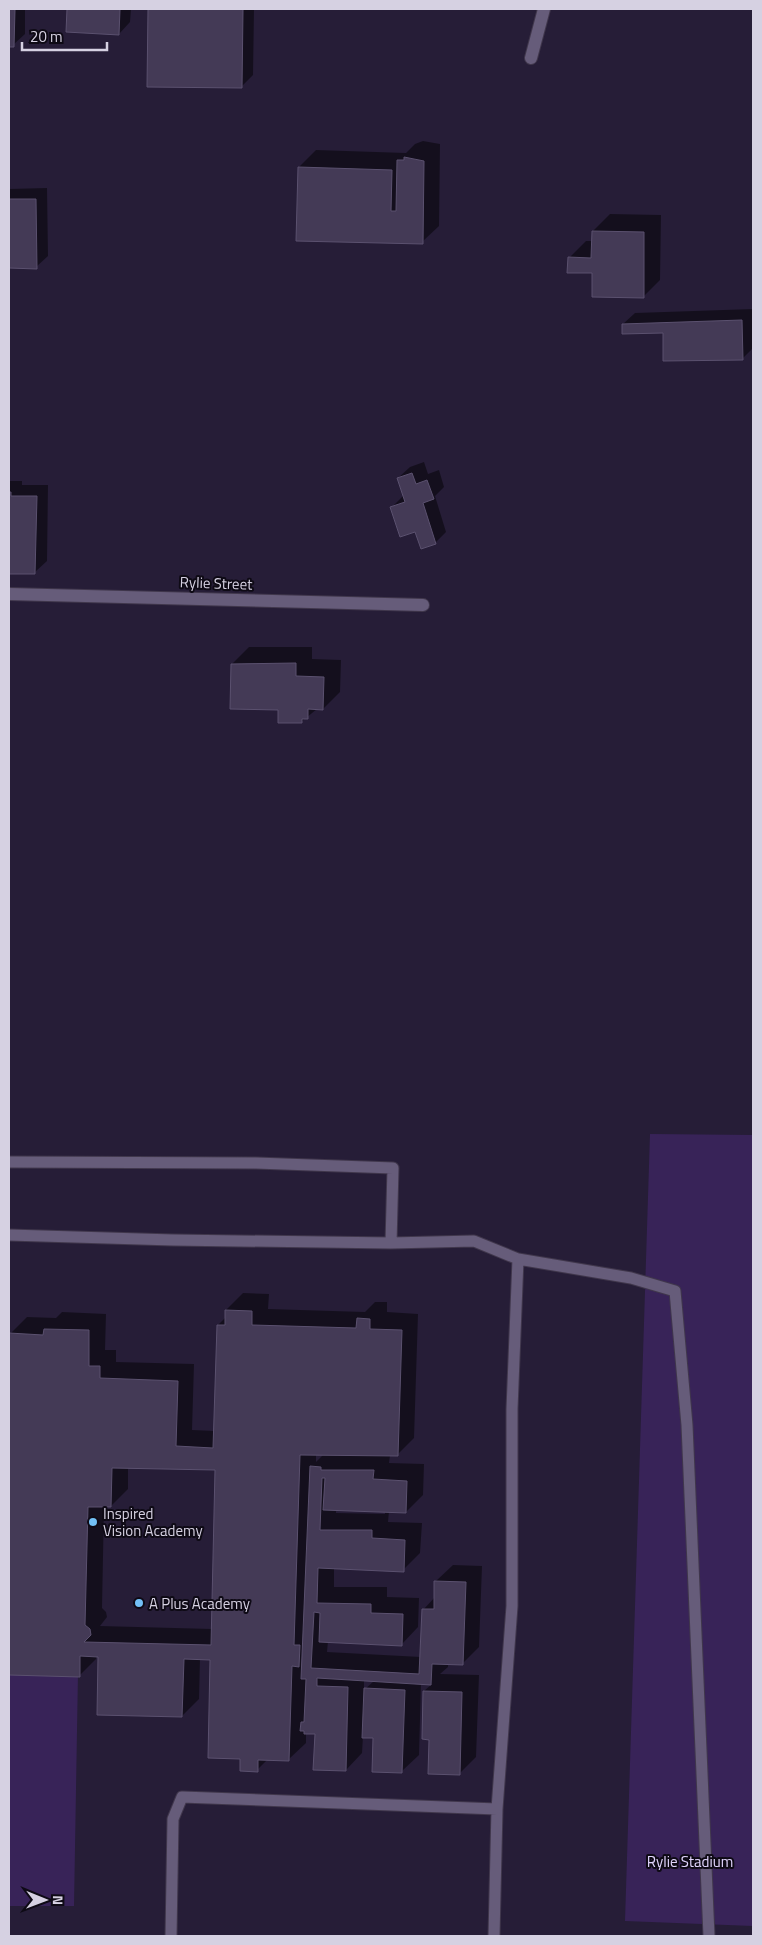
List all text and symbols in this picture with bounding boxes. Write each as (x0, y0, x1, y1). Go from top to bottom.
scale bar (22, 20, 108, 52)
text: 20 m (30, 25, 63, 48)
street label: Rylie Street (179, 570, 254, 596)
place label: Inspired Vision Academy (103, 1502, 203, 1542)
marker: Inspired Vision Academy (87, 1516, 99, 1528)
place label: A Plus Academy (149, 1592, 250, 1615)
marker: A Plus Academy (133, 1597, 145, 1609)
park label: Rylie Stadium (647, 1850, 733, 1873)
north arrow (20, 1875, 70, 1925)
text: N (48, 1895, 69, 1905)

